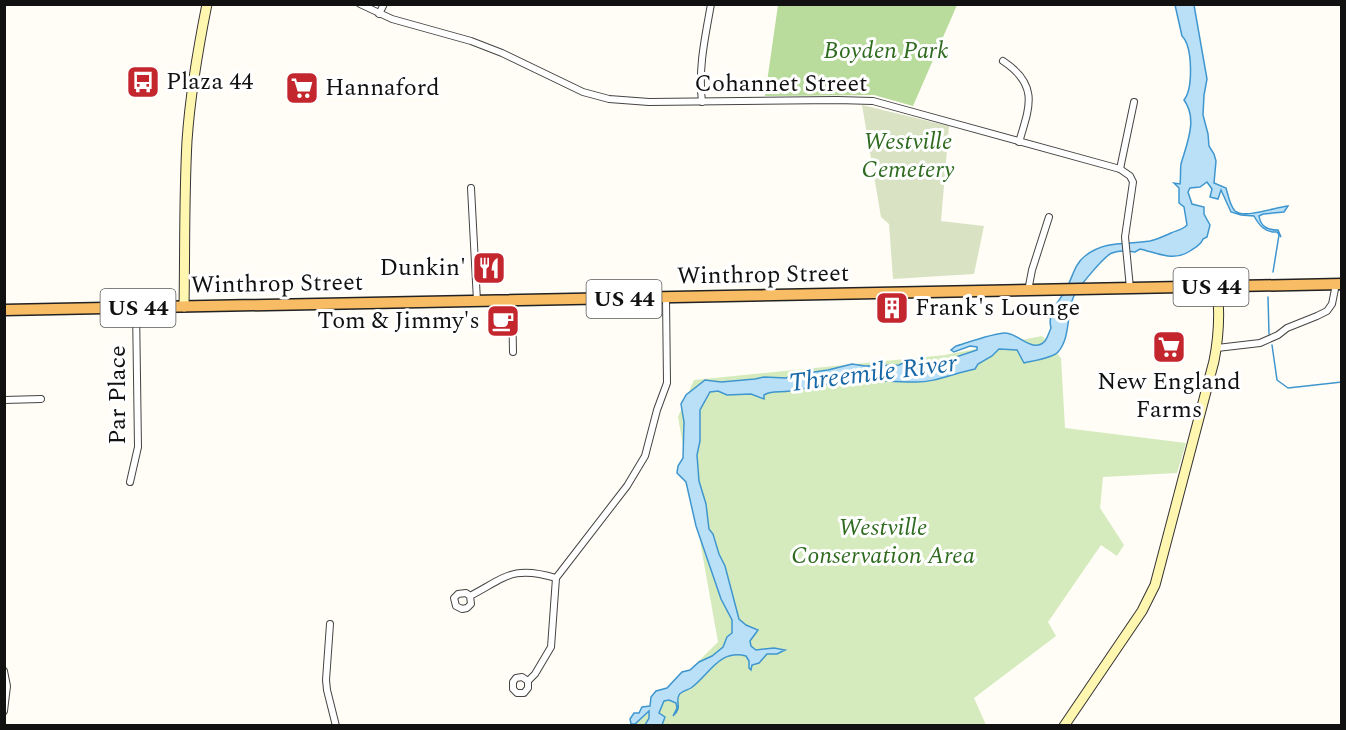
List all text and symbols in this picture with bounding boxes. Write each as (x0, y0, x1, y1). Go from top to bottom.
park label: Boyden Park (824, 33, 948, 69)
bus stop icon: Plaza 44 (125, 64, 161, 100)
place label: Plaza 44 (166, 64, 253, 100)
street label: Cohannet Street (695, 66, 868, 102)
supermarket icon: Hannaford (284, 70, 320, 106)
place label: Hannaford (325, 70, 440, 106)
park label: Westville Cemetery (862, 124, 955, 188)
place label: Dunkin' (380, 250, 466, 286)
restaurant icon: Dunkin' (471, 250, 507, 286)
street label: Winthrop Street (677, 255, 849, 295)
street label: Winthrop Street (191, 264, 363, 304)
road number: US 44 (1174, 268, 1248, 306)
road number: US 44 (586, 280, 662, 318)
road number: US 44 (100, 289, 176, 327)
building icon: Frank's Lounge (874, 290, 910, 326)
place label: Frank's Lounge (915, 290, 1080, 326)
place label: Tom & Jimmy's (317, 303, 480, 339)
cafe icon: Tom & Jimmy's (485, 303, 521, 339)
supermarket icon: New England Farms (1151, 329, 1187, 365)
water label: Threemile River (787, 343, 960, 403)
street label: Par Place (100, 345, 136, 445)
place label: New England Farms (1097, 364, 1241, 428)
park label: Westville Conservation Area (791, 510, 975, 574)

